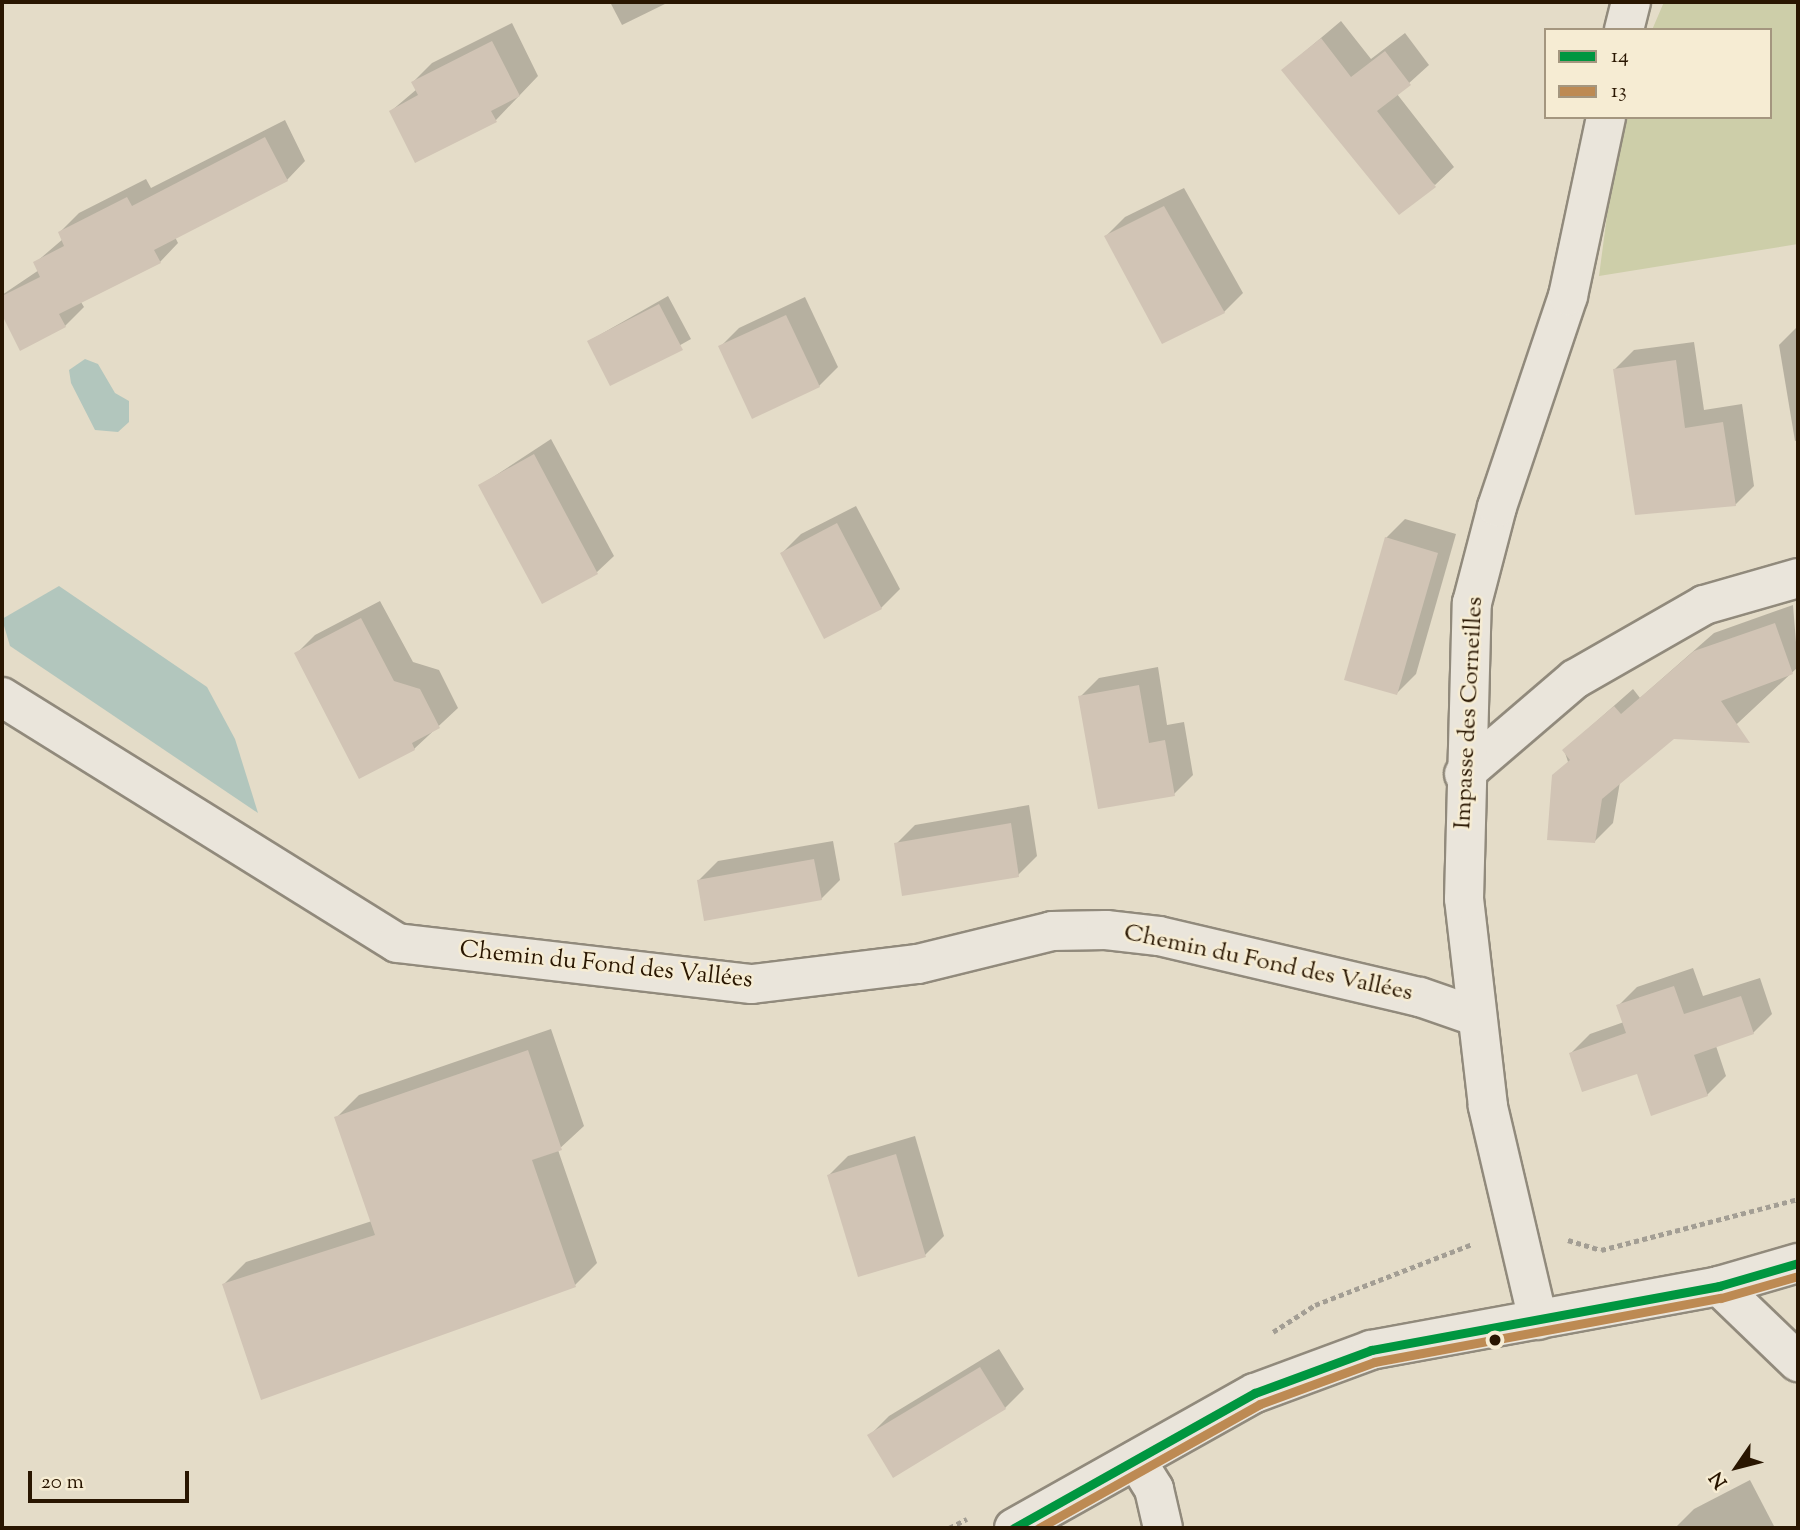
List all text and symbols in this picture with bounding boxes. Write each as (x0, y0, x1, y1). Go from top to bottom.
legend (1545, 28, 1772, 119)
text: 14 (1611, 42, 1629, 72)
text: 13 (1611, 77, 1627, 107)
street label: Impasse des Corneilles (1450, 596, 1490, 830)
street label: Chemin du Fond des Vallées (1121, 919, 1415, 1009)
street label: Chemin du Fond des Vallées (458, 936, 754, 996)
unlabelled marker (1488, 1333, 1502, 1347)
north arrow (1702, 1432, 1772, 1502)
scale bar (32, 1456, 192, 1500)
text: N (1704, 1465, 1735, 1493)
text: 20 m (41, 1468, 84, 1498)

